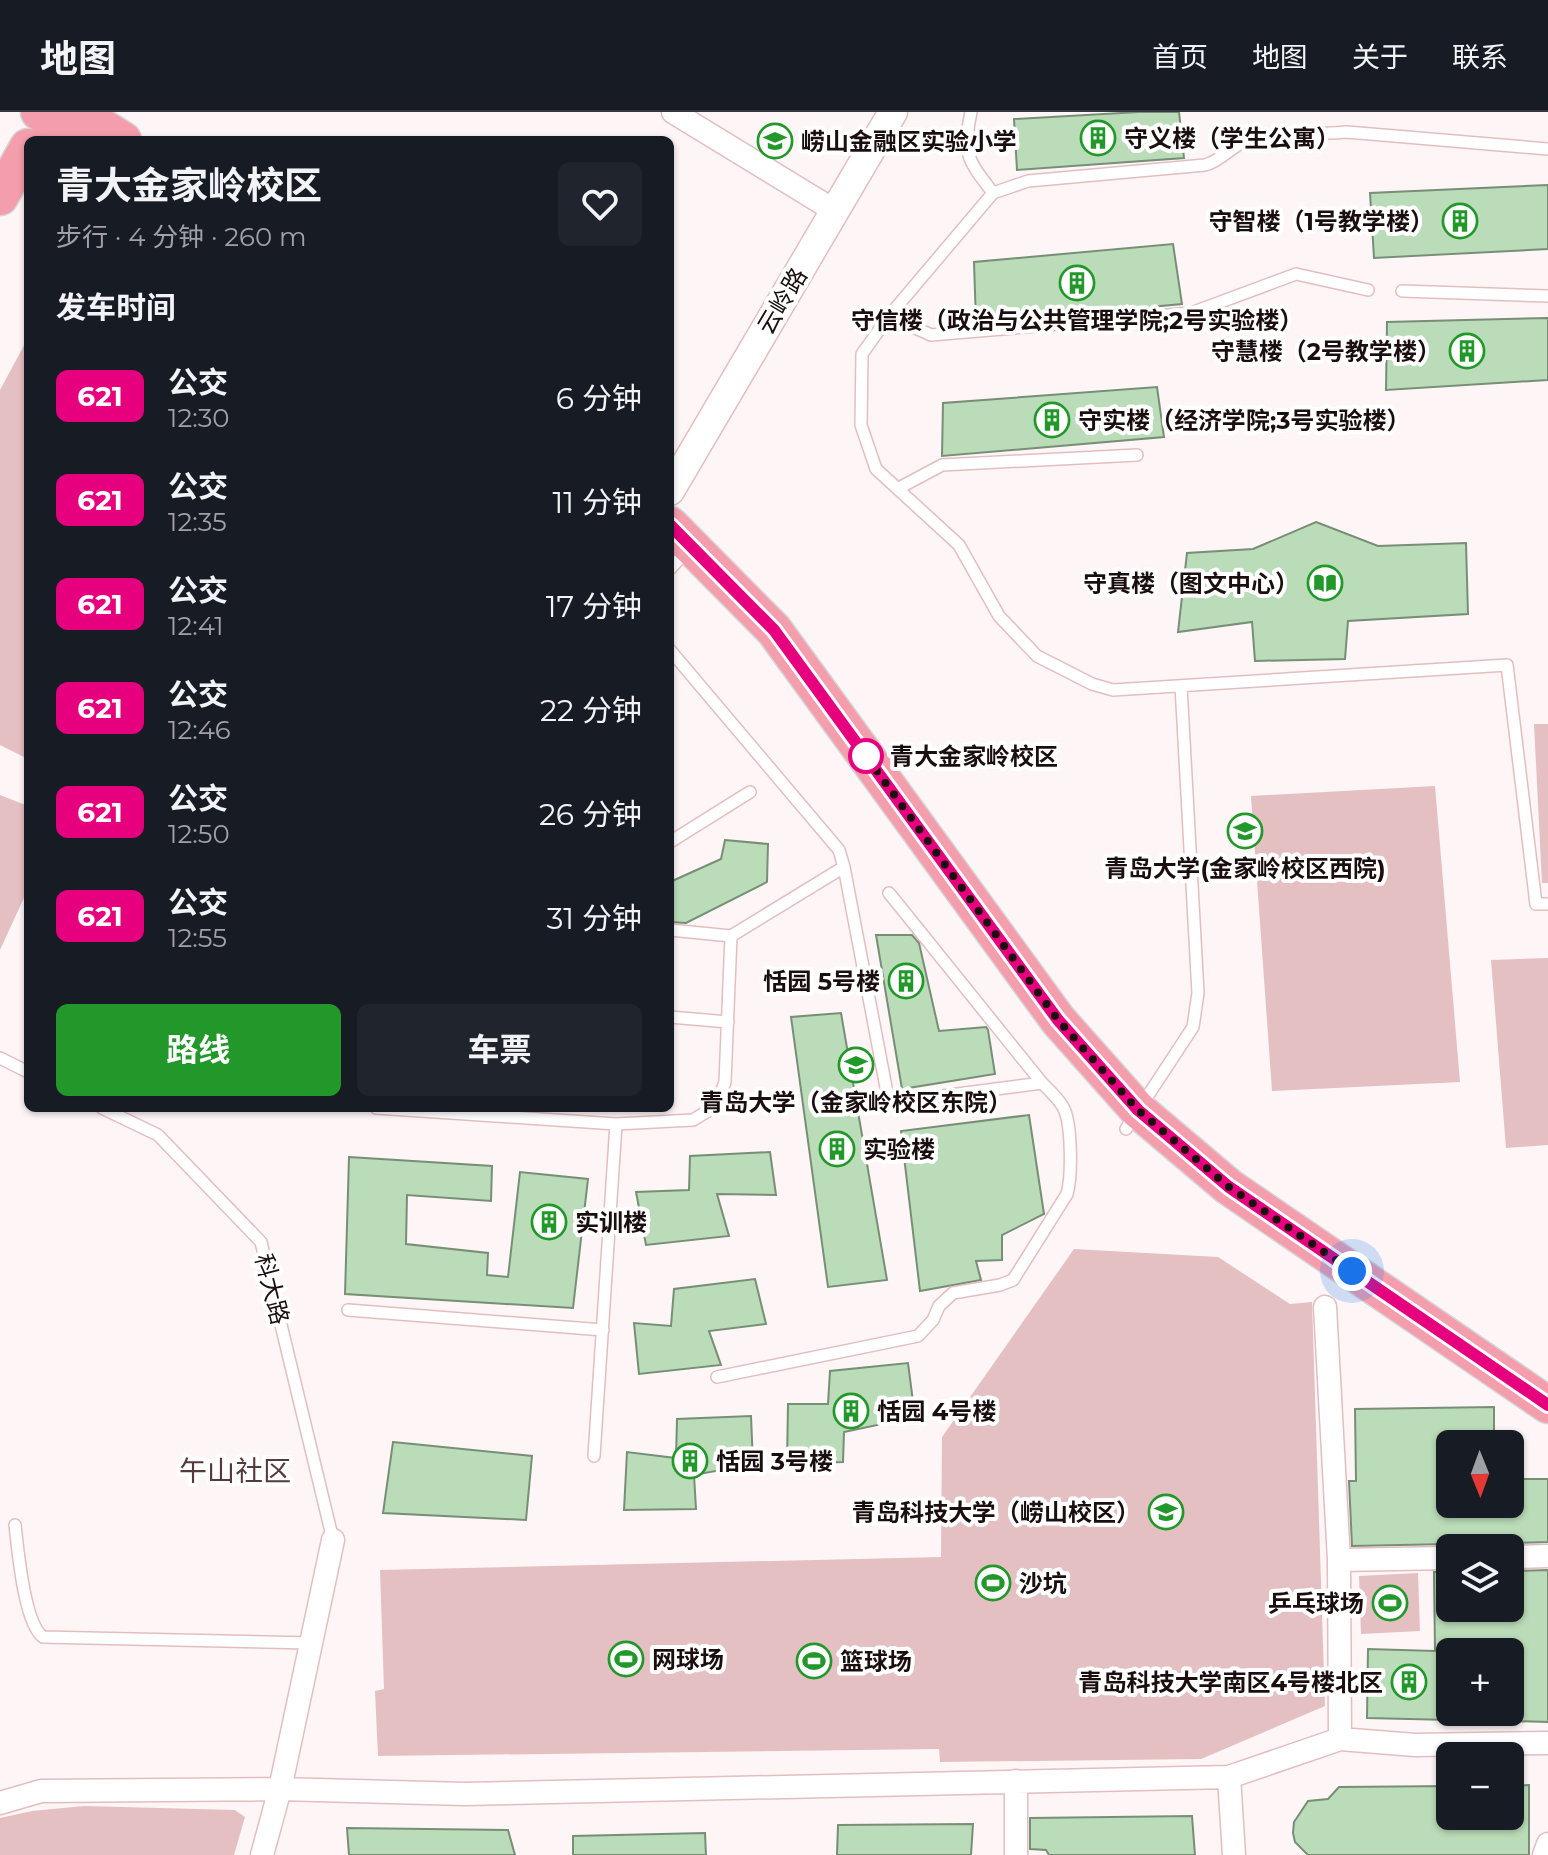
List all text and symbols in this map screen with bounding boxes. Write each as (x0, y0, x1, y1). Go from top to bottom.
text: 地图 (40, 35, 116, 82)
text: 首页 (1152, 40, 1208, 74)
text: 地图 (1252, 40, 1308, 74)
text: 关于 (1352, 40, 1408, 74)
text: 联系 (1452, 40, 1508, 74)
building icon: 守义楼（学生公寓） (1079, 119, 1117, 157)
school or university icon: 崂山金融区实验小学 (756, 122, 794, 160)
place label: 守义楼（学生公寓） (1124, 124, 1340, 153)
place label: 崂山金融区实验小学 (801, 127, 1017, 156)
text: 青大金家岭校区 (56, 162, 322, 209)
button: heart (558, 162, 642, 246)
building icon: 守智楼（1号教学楼） (1441, 202, 1479, 240)
place label: 守智楼（1号教学楼） (1209, 207, 1434, 236)
text: 步行 · 4 分钟 · 260 m (56, 221, 307, 253)
street label: 云岭路 (751, 263, 813, 339)
building icon: 守信楼（政治与公共管理学院;2号实验楼） (1058, 264, 1096, 302)
text: 发车时间 (56, 289, 176, 326)
place label: 守信楼（政治与公共管理学院;2号实验楼） (851, 306, 1303, 335)
building icon: 守慧楼（2号教学楼） (1448, 332, 1486, 370)
place label: 守慧楼（2号教学楼） (1211, 337, 1441, 366)
text: 公交 (168, 364, 228, 401)
text: 621 (77, 379, 123, 413)
text: 6 分钟 (556, 380, 642, 417)
building icon: 守实楼（经济学院;3号实验楼） (1033, 401, 1071, 439)
text: 12:30 (168, 402, 230, 434)
place label: 守实楼（经济学院;3号实验楼） (1078, 406, 1411, 435)
text: 公交 (168, 468, 228, 505)
text: 621 (77, 483, 123, 517)
text: 11 分钟 (552, 484, 642, 521)
text: 12:35 (168, 506, 227, 538)
library icon: 守真楼（图文中心） (1306, 564, 1344, 602)
place label: 守真楼（图文中心） (1083, 569, 1299, 598)
text: 公交 (168, 572, 228, 609)
text: 621 (77, 587, 123, 621)
text: 17 分钟 (546, 588, 642, 625)
text: 12:41 (168, 610, 224, 642)
text: 公交 (168, 676, 228, 713)
text: 621 (77, 691, 123, 725)
text: 22 分钟 (540, 692, 642, 729)
text: 12:46 (168, 714, 231, 746)
marker: 青大金家岭校区 (849, 739, 883, 773)
place label: 青大金家岭校区 (890, 742, 1058, 771)
text: 公交 (168, 780, 228, 817)
text: 621 (77, 795, 123, 829)
text: 26 分钟 (539, 796, 642, 833)
school or university icon: 青岛大学(金家岭校区西院) (1226, 812, 1264, 850)
text: 12:50 (168, 818, 230, 850)
place label: 青岛大学(金家岭校区西院) (1104, 854, 1386, 883)
text: 公交 (168, 884, 228, 921)
text: 621 (77, 899, 123, 933)
text: 31 分钟 (546, 900, 642, 937)
text: 12:55 (168, 922, 227, 954)
building icon: 恬园 5号楼 (887, 962, 925, 1000)
place label: 恬园 5号楼 (763, 967, 880, 996)
button: 路线 (56, 1004, 341, 1096)
button: 车票 (357, 1004, 642, 1096)
school or university icon: 青岛大学（金家岭校区东院） (837, 1046, 875, 1084)
place label: 青岛大学（金家岭校区东院） (700, 1088, 1012, 1117)
building icon: 实验楼 (818, 1130, 856, 1168)
place label: 实验楼 (863, 1135, 935, 1164)
building icon: 实训楼 (530, 1203, 568, 1241)
place label: 实训楼 (575, 1208, 647, 1237)
street label: 科大路 (249, 1251, 295, 1327)
your location (1332, 1251, 1372, 1291)
building icon: 恬园 4号楼 (832, 1392, 870, 1430)
place label: 恬园 4号楼 (877, 1397, 996, 1426)
north arrow (1436, 1430, 1524, 1518)
map controls (1436, 1430, 1524, 1830)
building icon: 恬园 3号楼 (671, 1442, 709, 1480)
place label: 恬园 3号楼 (716, 1447, 833, 1476)
district label: 午山社区 (179, 1454, 291, 1488)
school or university icon: 青岛科技大学（崂山校区） (1147, 1493, 1185, 1531)
place label: 青岛科技大学（崂山校区） (852, 1498, 1140, 1527)
button: layers (1436, 1534, 1524, 1622)
sports icon: 沙坑 (974, 1564, 1012, 1602)
place label: 沙坑 (1019, 1569, 1067, 1598)
sports icon: 乒乓球场 (1371, 1584, 1409, 1622)
place label: 乒乓球场 (1268, 1589, 1364, 1618)
button: + (1436, 1638, 1524, 1726)
sports icon: 网球场 (607, 1640, 645, 1678)
sports icon: 篮球场 (795, 1642, 833, 1680)
place label: 网球场 (652, 1645, 724, 1674)
place label: 篮球场 (840, 1647, 912, 1676)
building icon: 青岛科技大学南区4号楼北区 (1390, 1663, 1428, 1701)
place label: 青岛科技大学南区4号楼北区 (1078, 1668, 1383, 1697)
button: − (1436, 1742, 1524, 1830)

